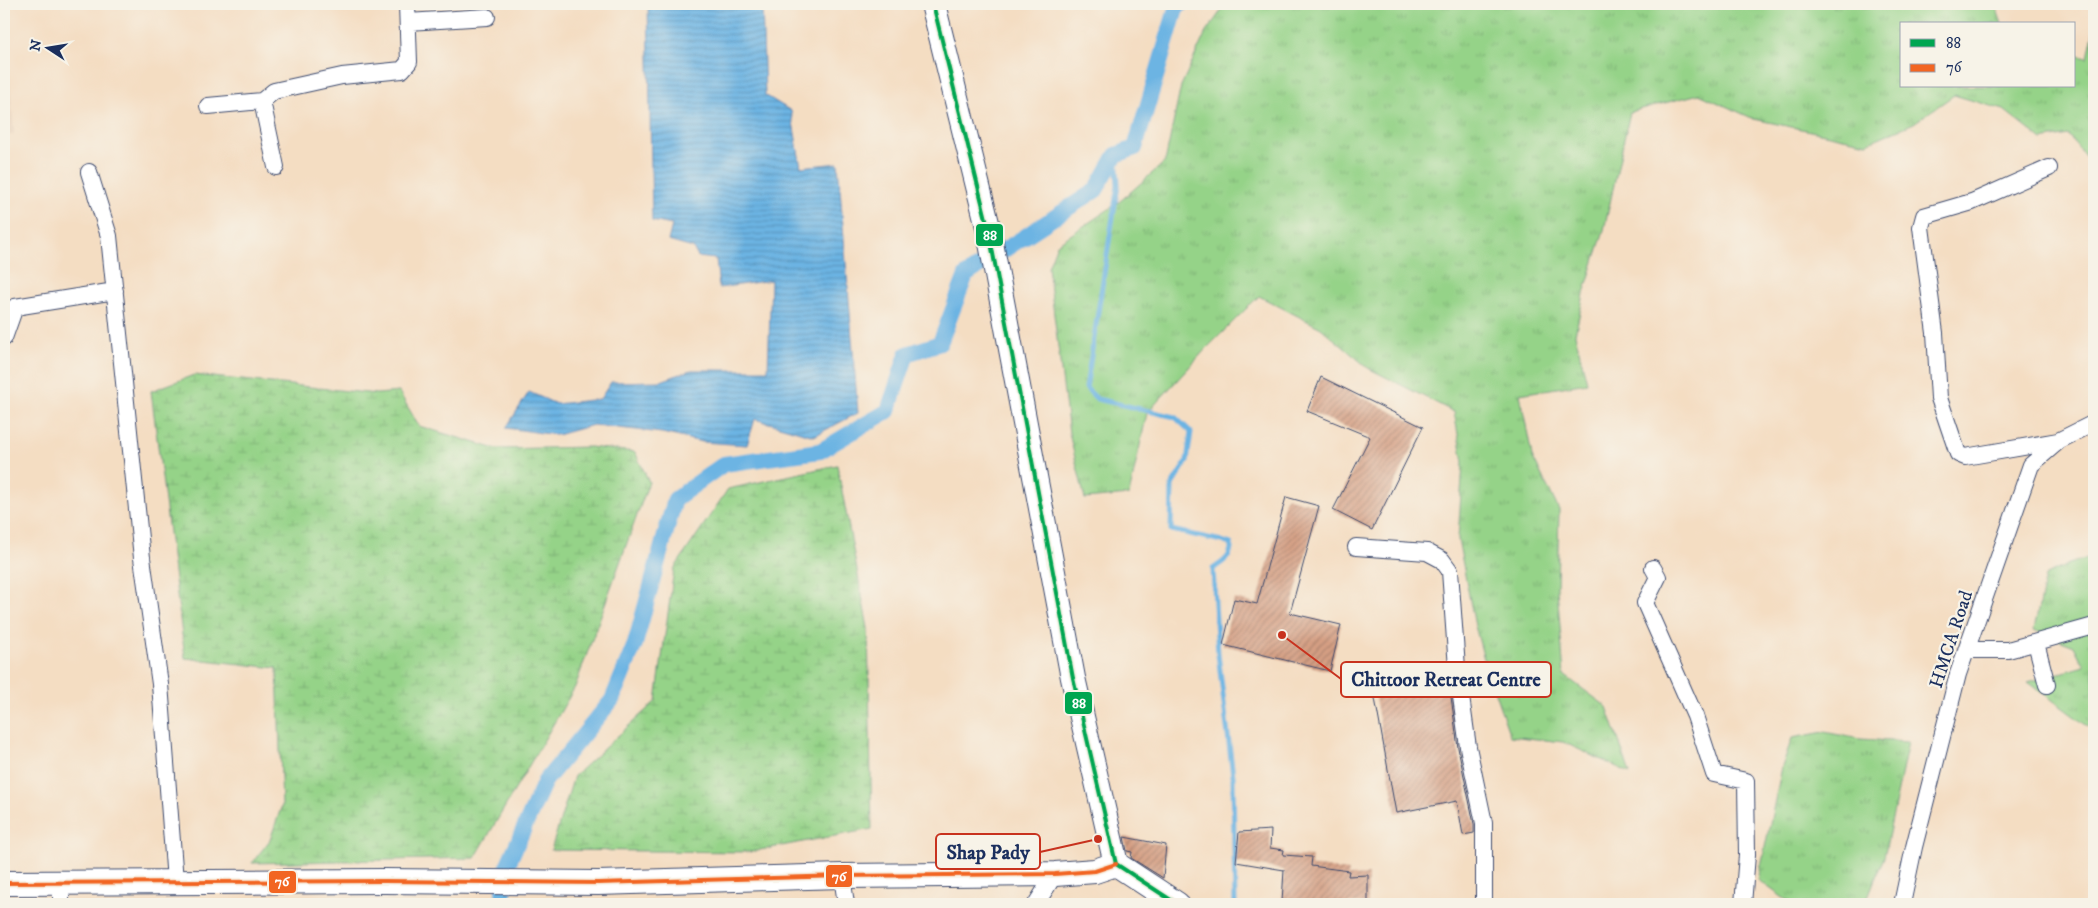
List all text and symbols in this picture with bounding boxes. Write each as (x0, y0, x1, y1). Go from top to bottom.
north arrow (22, 22, 72, 72)
legend (1900, 22, 2076, 88)
text: 88 (1946, 34, 1961, 53)
text: N (26, 38, 46, 53)
text: 76 (1946, 58, 1963, 77)
line badge: 88 (975, 223, 1004, 247)
text: 88 (983, 227, 997, 245)
street label: HMCA Road (1925, 587, 1978, 691)
callout: Chittoor Retreat Centre (1341, 662, 1551, 697)
text: Chittoor Retreat Centre (1351, 668, 1542, 693)
line badge: 88 (1064, 691, 1093, 715)
text: 88 (1072, 695, 1086, 713)
callout: Shap Pady (936, 834, 1040, 869)
text: Shap Pady (946, 841, 1030, 866)
line badge: 76 (825, 864, 853, 888)
text: 76 (832, 868, 847, 886)
line badge: 76 (268, 870, 297, 894)
text: 76 (275, 873, 290, 891)

